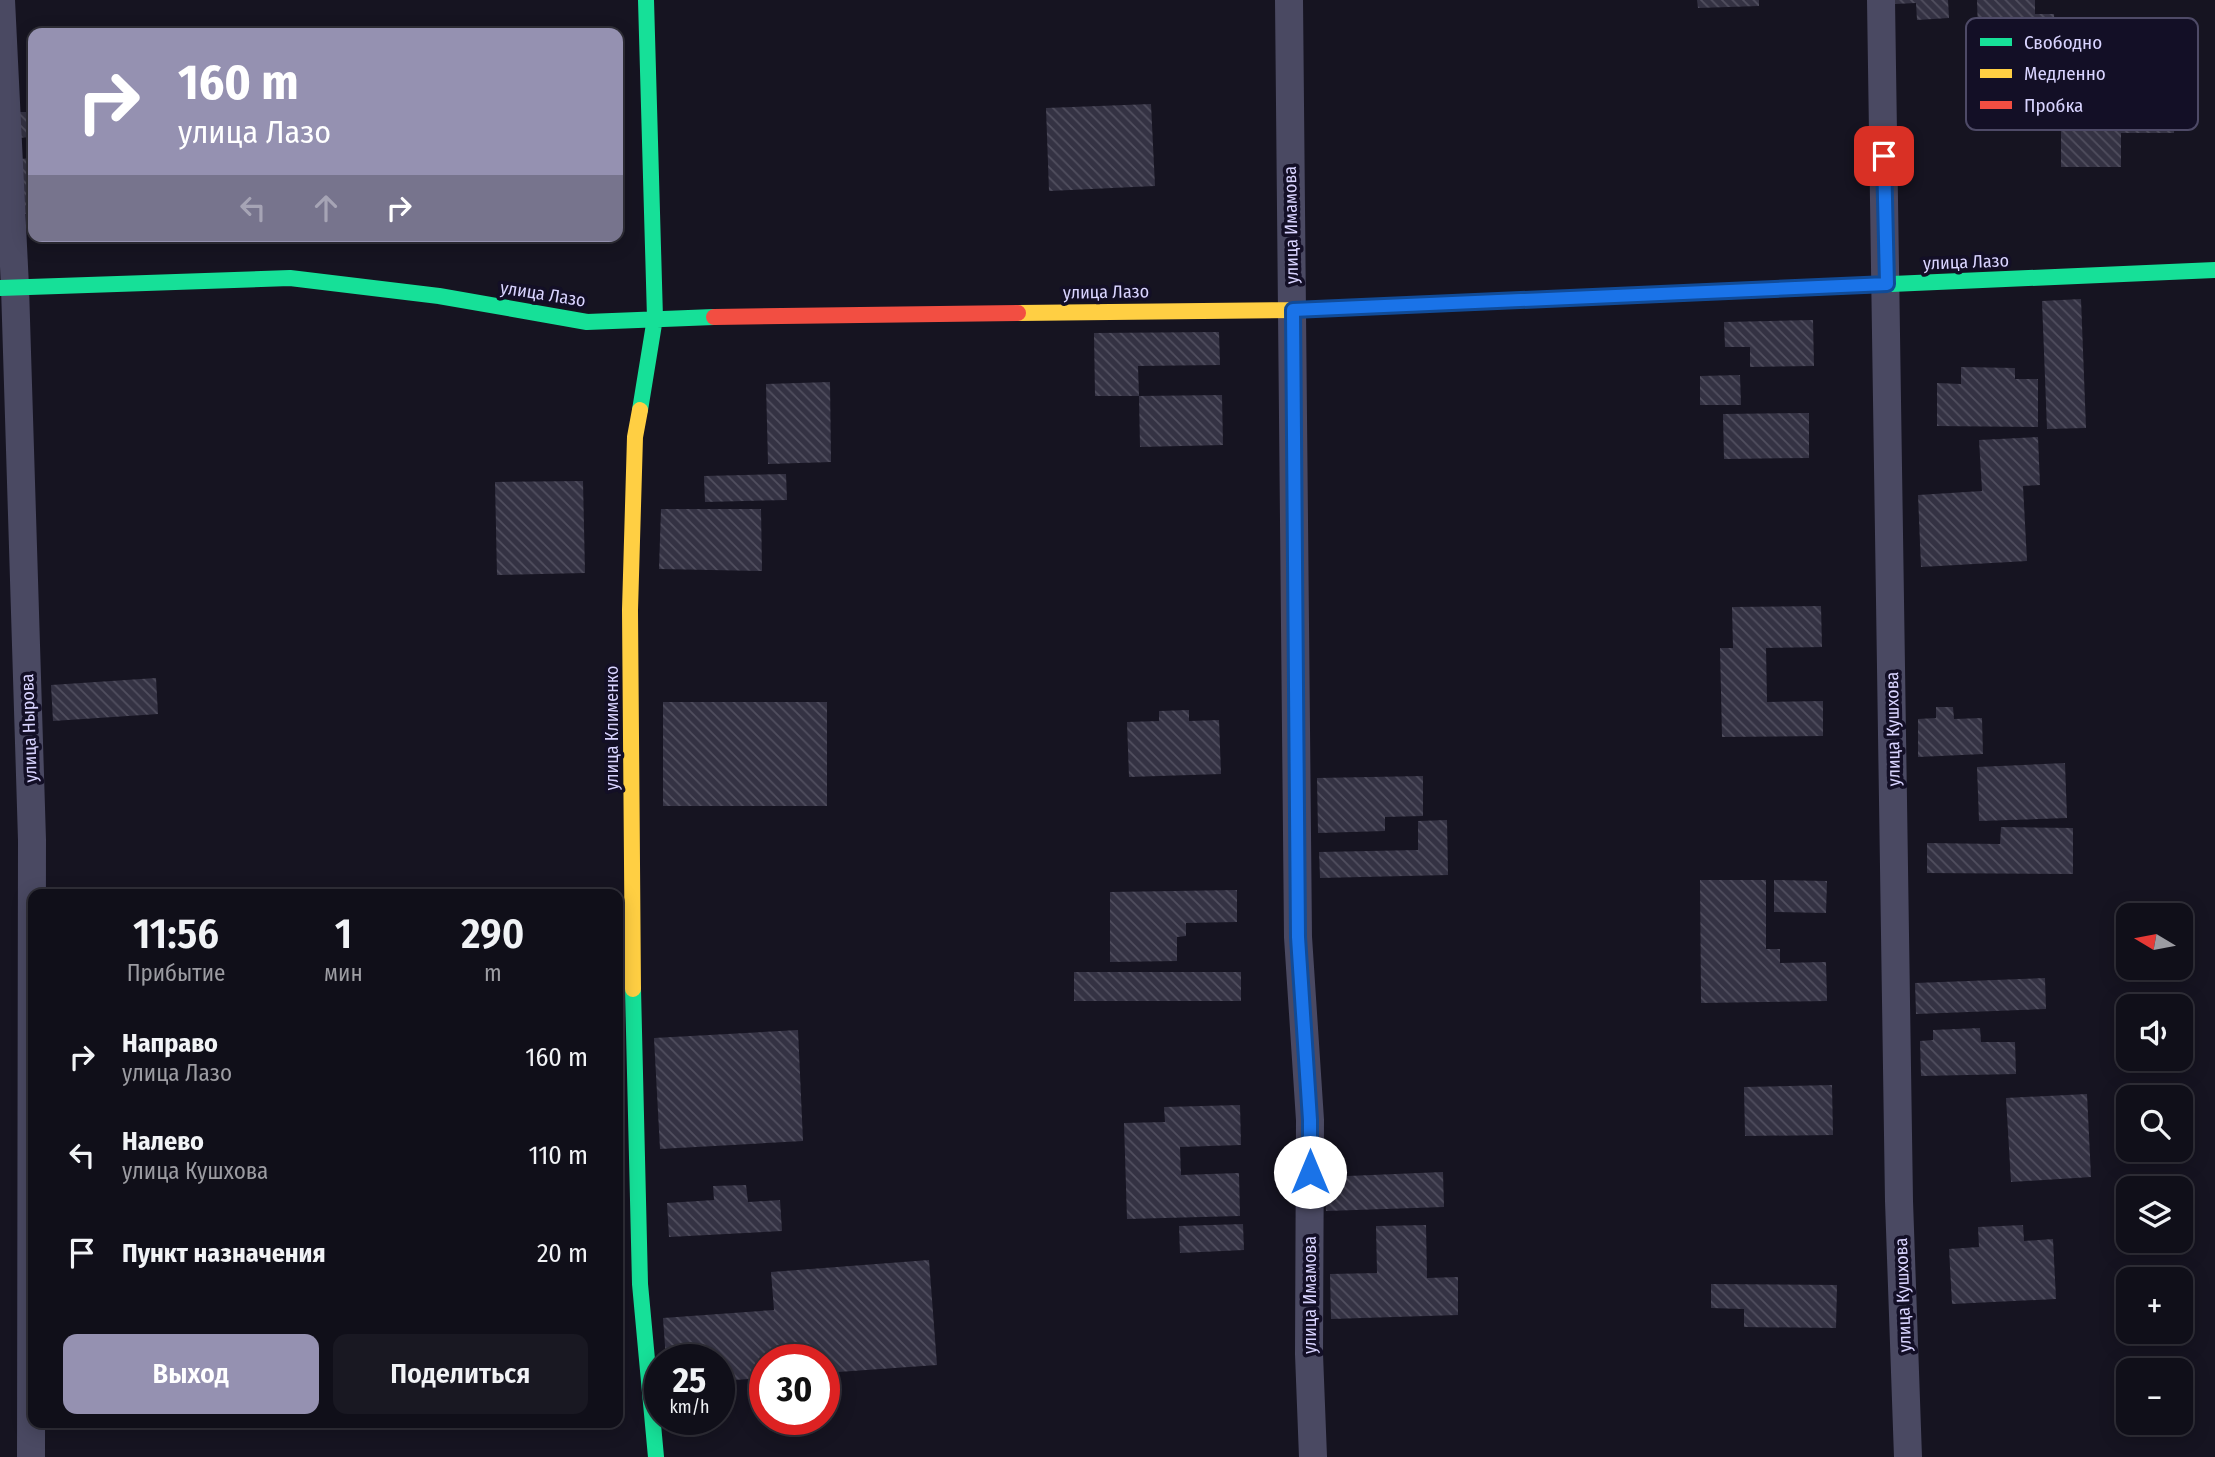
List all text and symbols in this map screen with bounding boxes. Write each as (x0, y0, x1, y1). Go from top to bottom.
legend (1966, 18, 2198, 130)
text: Свободно (2024, 31, 2102, 54)
text: 160 m (178, 53, 299, 112)
icon: right (63, 56, 154, 147)
text: Медленно (2024, 62, 2106, 85)
text: Пробка (2024, 94, 2083, 117)
text: улица Лазо (178, 113, 331, 151)
pin (1854, 126, 1914, 186)
icon: arrive (1865, 137, 1903, 175)
street label: улица Имамова (1279, 166, 1303, 284)
icon: left (234, 189, 272, 227)
icon: ahead (307, 189, 345, 227)
icon: right (380, 189, 418, 227)
street label: улица Лазо (1923, 250, 2009, 274)
street label: улица Лазо (499, 276, 587, 312)
street label: улица Лазо (1063, 280, 1149, 304)
street label: улица Клименко (601, 665, 623, 791)
street label: улица Кушхова (1881, 671, 1905, 786)
street label: улица Нырова (16, 673, 42, 783)
north arrow (2116, 903, 2193, 980)
map controls (2116, 903, 2193, 1435)
text: 11:56 (133, 909, 219, 959)
text: 1 (335, 909, 352, 959)
text: 290 (461, 909, 524, 959)
text: Прибытие (127, 959, 225, 987)
text: мин (324, 959, 363, 987)
text: m (484, 959, 502, 987)
button: sound (2116, 994, 2193, 1071)
text: Направо (122, 1028, 218, 1059)
icon: right (63, 1038, 101, 1076)
text: 160 m (525, 1042, 588, 1073)
text: улица Лазо (122, 1059, 232, 1087)
button: search (2116, 1085, 2193, 1162)
text: Налево (122, 1126, 204, 1157)
position arrow (1273, 1135, 1347, 1209)
icon: left (63, 1136, 101, 1174)
text: 110 m (528, 1140, 588, 1171)
text: улица Кушхова (122, 1157, 268, 1185)
button: layers (2116, 1176, 2193, 1253)
icon: arrive (63, 1234, 101, 1272)
street label: улица Имамова (1299, 1236, 1321, 1354)
street label: улица Кушхова (1890, 1237, 1916, 1353)
text: Пункт назначения (122, 1238, 326, 1269)
text: 20 m (537, 1238, 588, 1269)
button: + (2116, 1267, 2193, 1344)
button: Выход (63, 1334, 319, 1414)
button: Поделиться (333, 1334, 588, 1414)
speed limit sign: 30 (749, 1344, 840, 1435)
button: − (2116, 1358, 2193, 1435)
text: 25 (673, 1359, 706, 1401)
text: km/h (669, 1396, 710, 1418)

